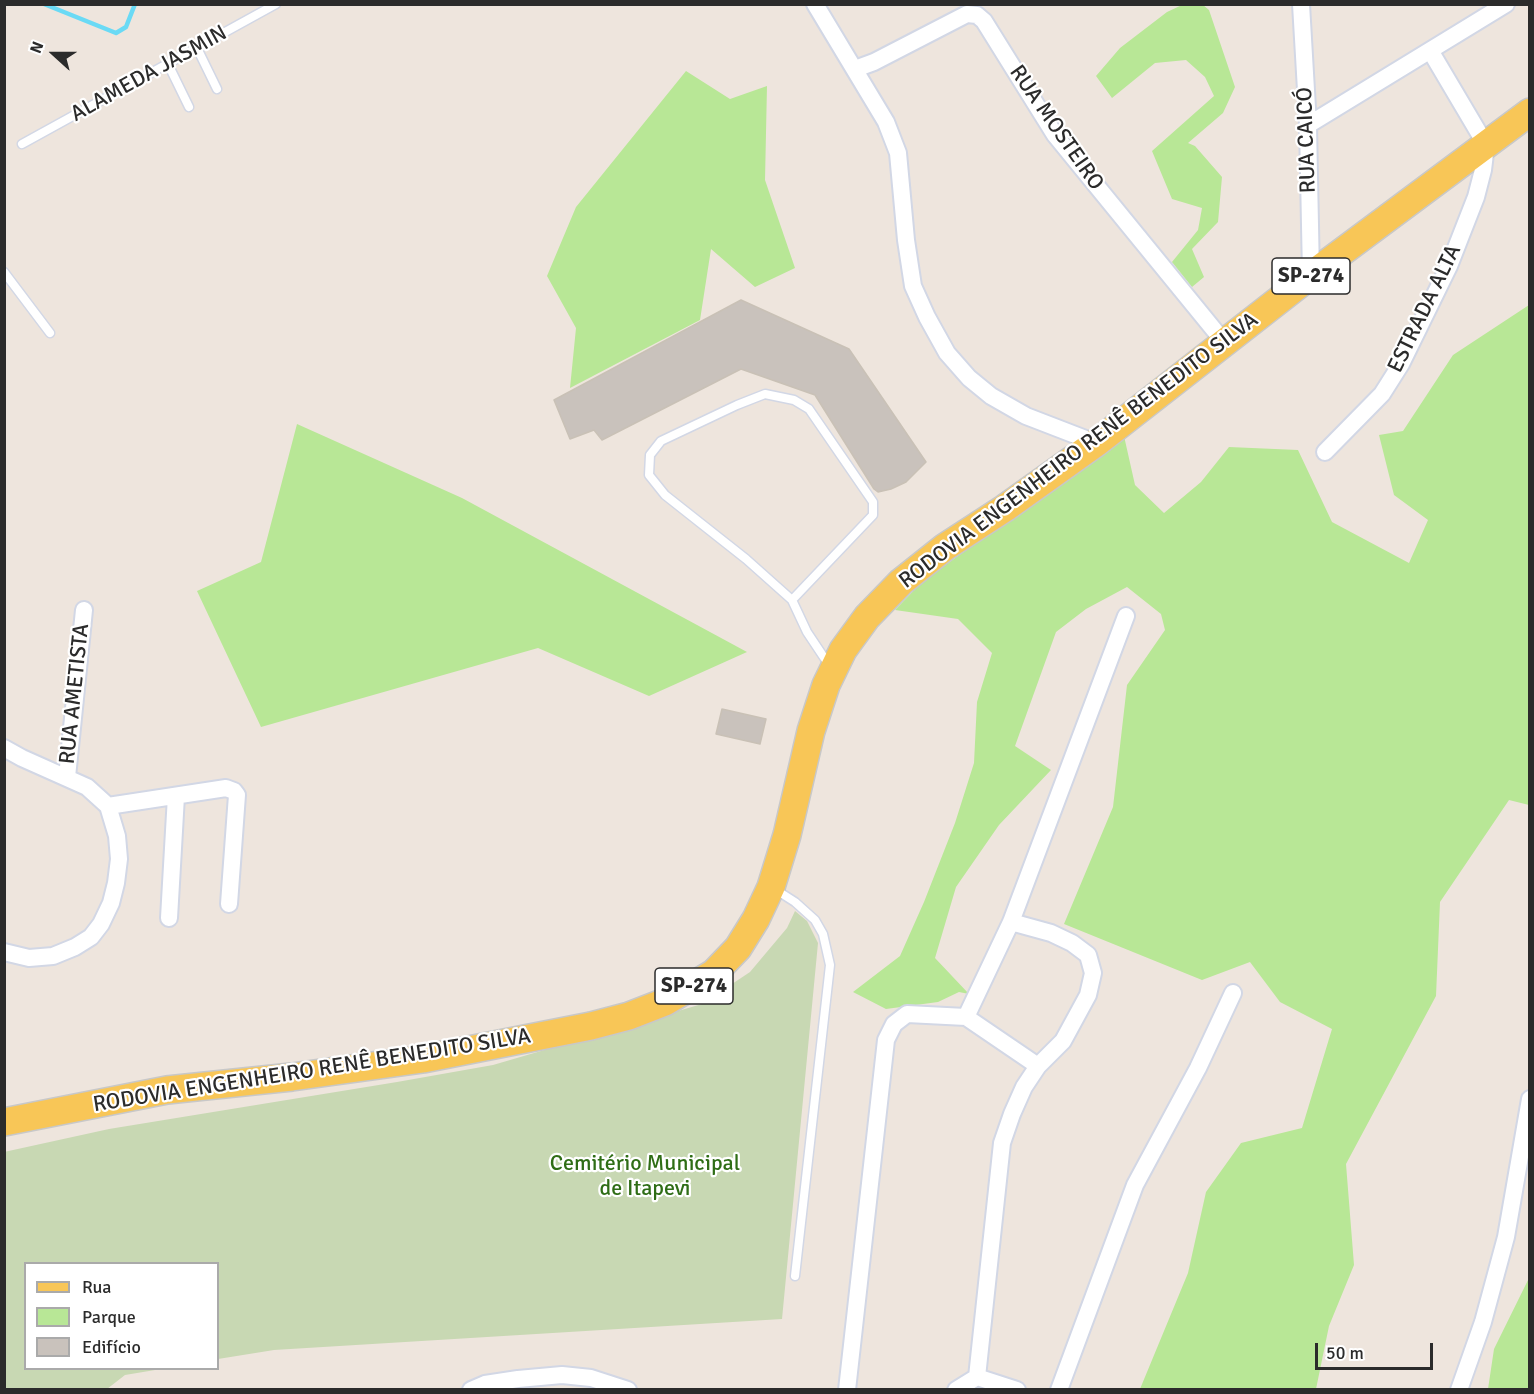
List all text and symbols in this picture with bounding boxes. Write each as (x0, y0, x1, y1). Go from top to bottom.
street label: ALAMEDA JASMIN (66, 20, 232, 128)
north arrow (24, 24, 84, 84)
text: N (26, 39, 49, 56)
street label: RUA MOSTEIRO (1003, 60, 1109, 196)
street label: RUA CAICÓ (1292, 86, 1322, 194)
street label: ESTRADA ALTA (1383, 241, 1467, 377)
road number: SP-274 (1272, 258, 1350, 294)
street label: RODOVIA ENGENHEIRO RENÊ BENEDITO SILVA (894, 307, 1264, 595)
street label: RUA AMETISTA (55, 623, 95, 765)
road number: SP-274 (655, 968, 733, 1004)
street label: RODOVIA ENGENHEIRO RENÊ BENEDITO SILVA (91, 1023, 533, 1119)
park label: Cemitério Municipal de Itapevi (550, 1151, 740, 1202)
legend (24, 1262, 219, 1370)
text: Rua (82, 1276, 111, 1298)
text: Parque (82, 1306, 136, 1328)
scale bar (1318, 1331, 1436, 1369)
text: Edifício (82, 1336, 141, 1358)
text: 50 m (1326, 1342, 1364, 1364)

